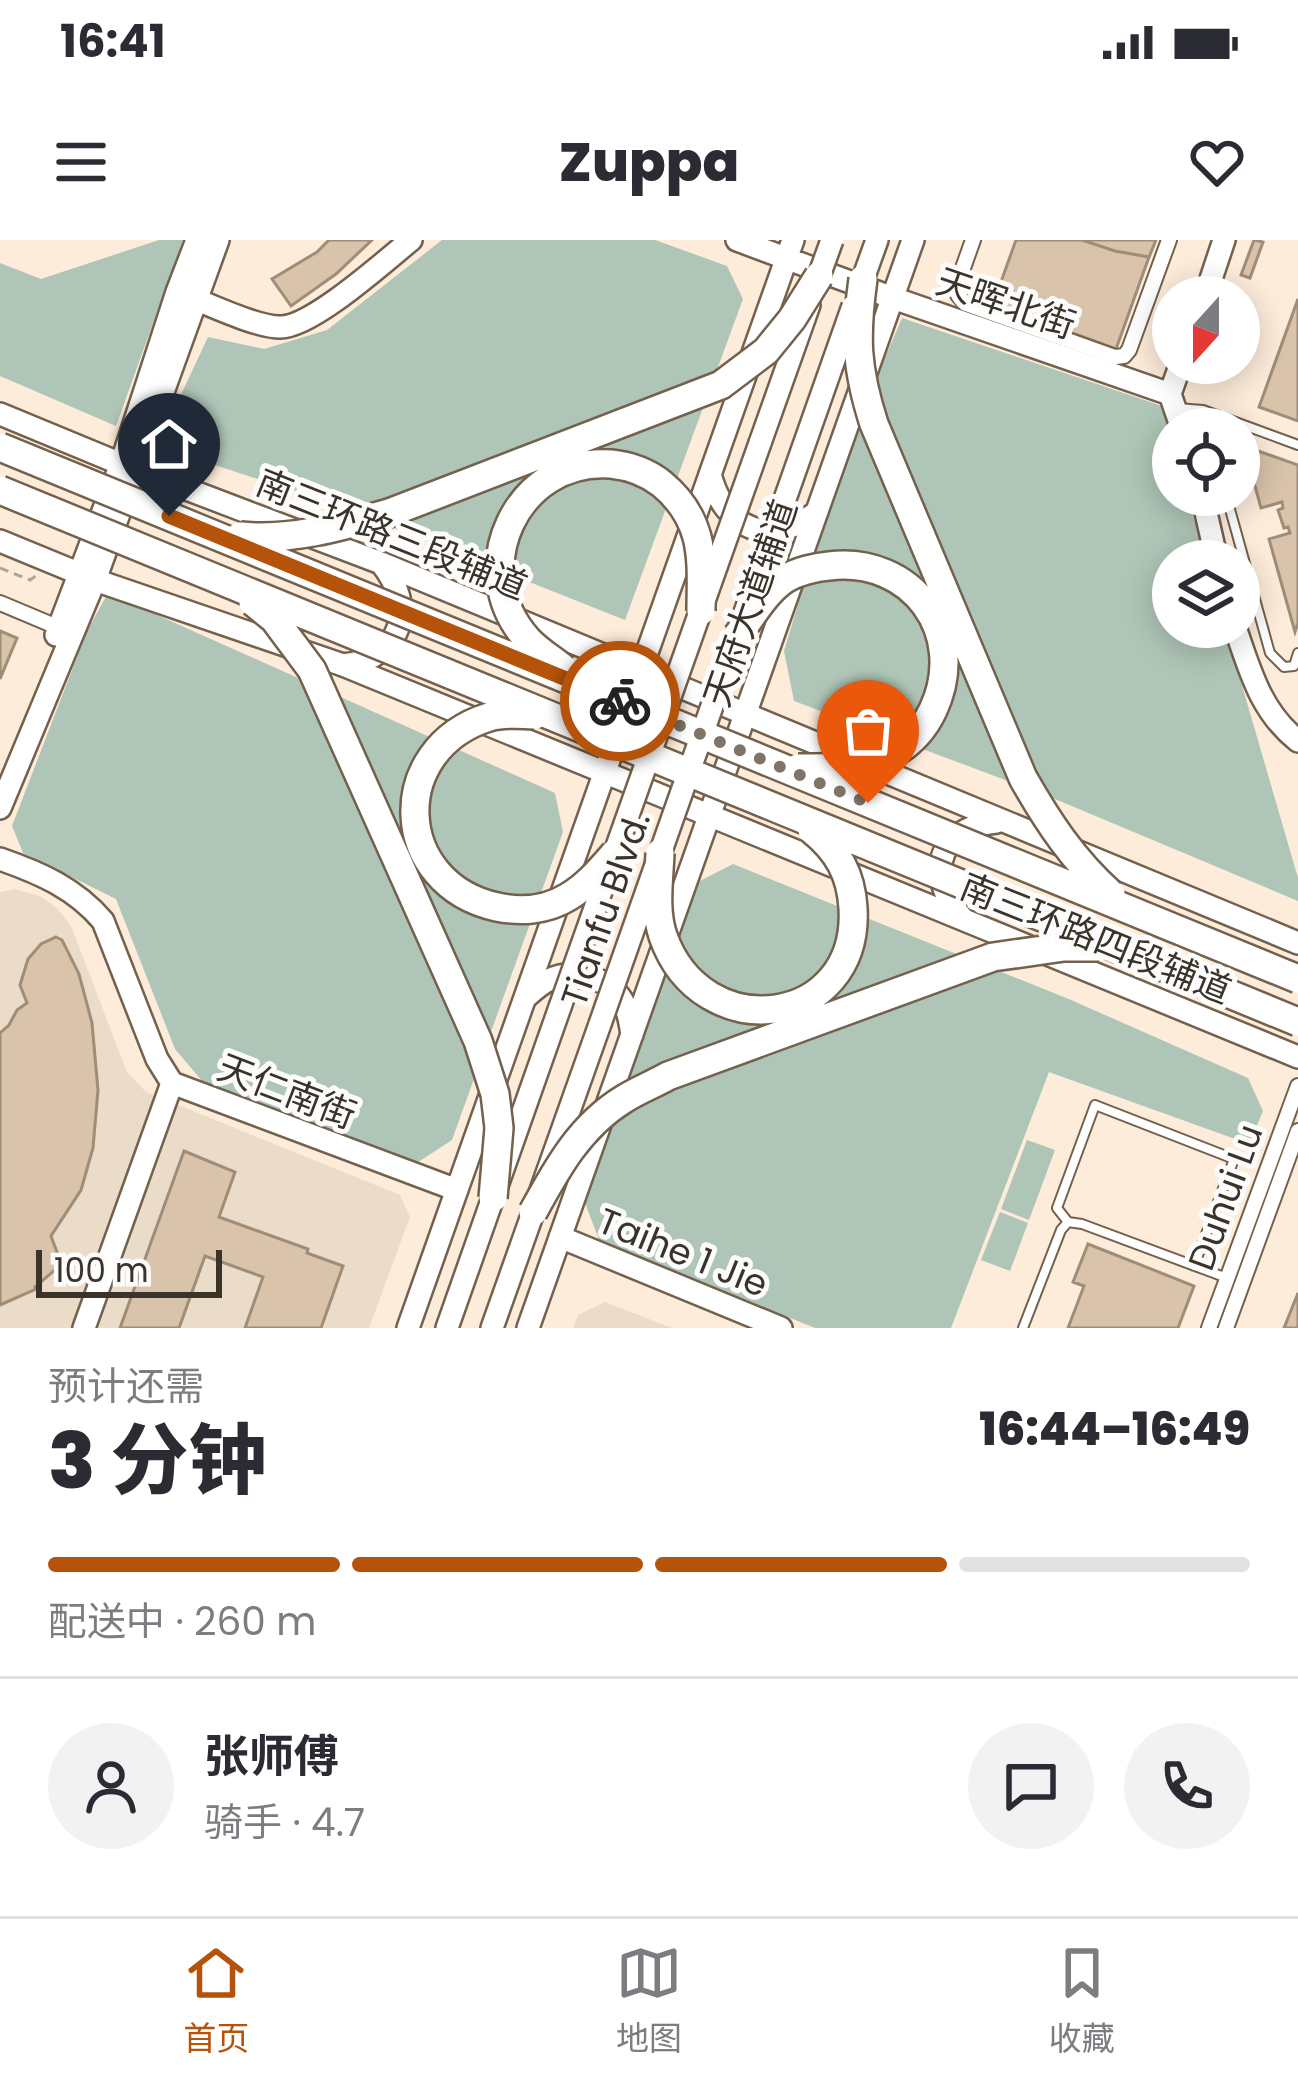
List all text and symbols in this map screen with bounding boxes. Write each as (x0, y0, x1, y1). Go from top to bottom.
text: 16:41 (60, 10, 166, 73)
text: Zuppa (559, 124, 739, 200)
icon: menu (48, 129, 114, 195)
icon: heart (1184, 129, 1250, 195)
street label: 天晖北街 (929, 256, 1082, 351)
north arrow (1152, 276, 1260, 384)
map controls (1152, 276, 1260, 648)
pin (118, 393, 220, 516)
button: locate (1152, 408, 1260, 516)
icon: home (136, 411, 202, 477)
street label: 南三环路三段辅道 (249, 457, 535, 612)
street label: 天府大道辅道 (691, 493, 810, 714)
button: layers (1152, 540, 1260, 648)
courier (560, 641, 680, 761)
icon: bike (587, 668, 653, 734)
pin (817, 680, 919, 803)
icon: bag (835, 698, 901, 764)
street label: Tianfu Blvd. (548, 805, 663, 1014)
street label: 南三环路四段辅道 (953, 861, 1239, 1016)
street label: 天仁南街 (210, 1042, 363, 1141)
street label: Duhui Lu (1176, 1117, 1275, 1277)
street label: Taihe 1 Jie (590, 1195, 775, 1310)
scale bar (36, 1244, 222, 1297)
text: 100 m (54, 1247, 149, 1294)
text: 预计还需 (48, 1359, 204, 1414)
text: 16:44–16:49 (979, 1398, 1250, 1461)
text: 3 分钟 (48, 1406, 266, 1515)
text: 配送中 · 260 m (48, 1594, 316, 1649)
button: person (48, 1723, 174, 1849)
button: chat (968, 1723, 1094, 1849)
button: phone (1124, 1723, 1250, 1849)
text: 张师傅 (204, 1725, 339, 1788)
text: 骑手 · 4.7 (204, 1795, 365, 1850)
tab: 首页 (183, 1940, 249, 2064)
tab: 地图 (616, 1940, 682, 2064)
tab: 收藏 (1049, 1940, 1115, 2064)

